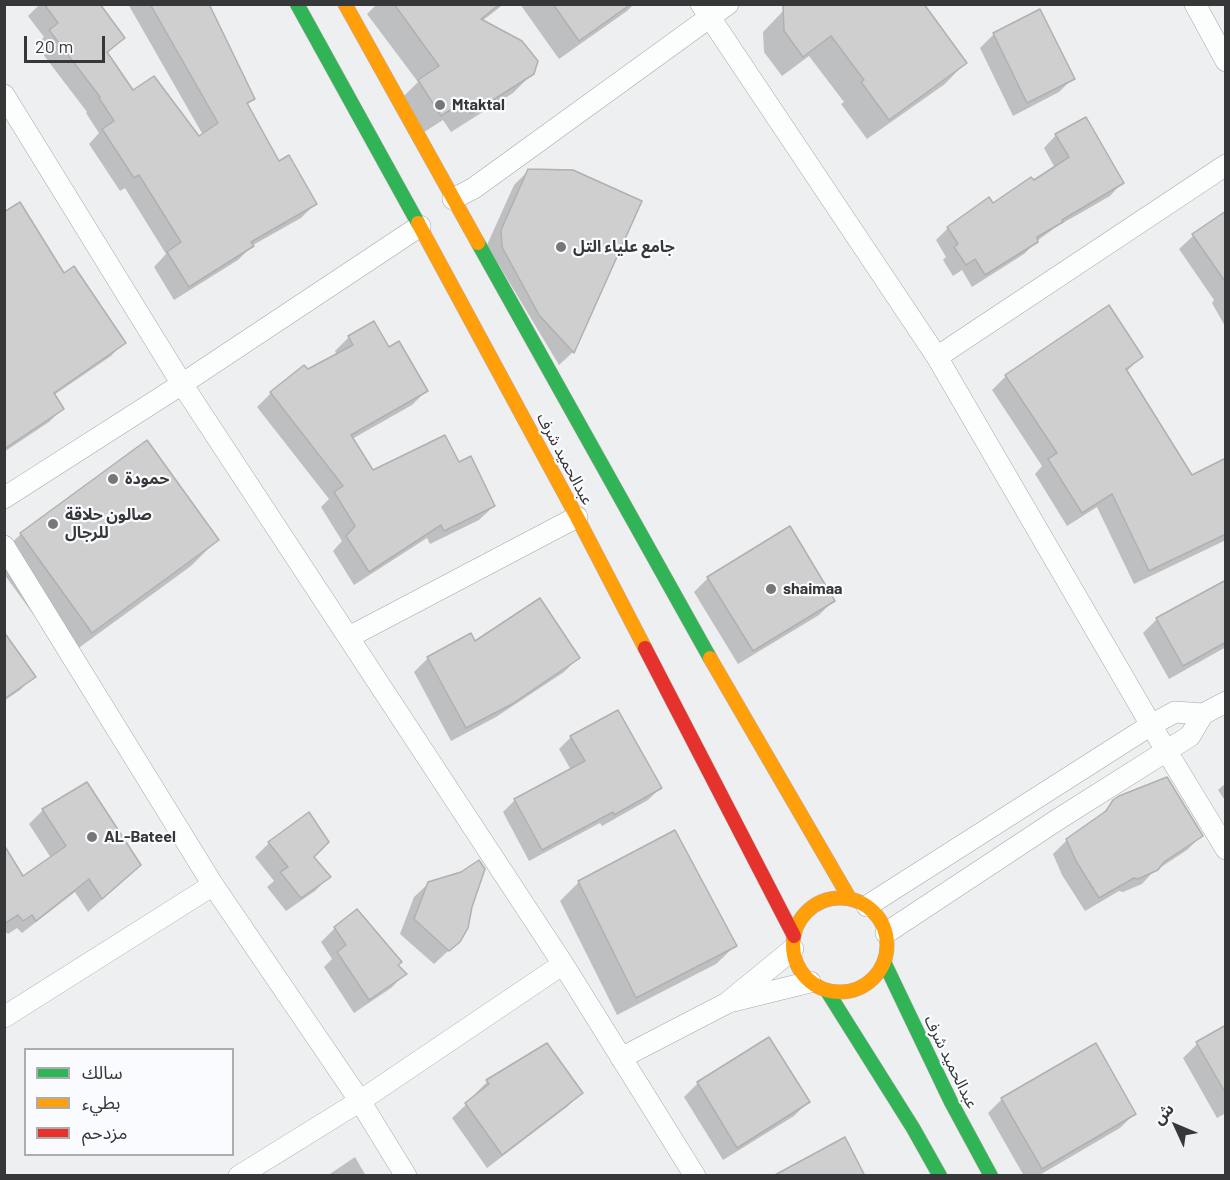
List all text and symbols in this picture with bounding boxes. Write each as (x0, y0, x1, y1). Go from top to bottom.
scale bar (27, 24, 108, 62)
text: 20 m (35, 35, 73, 57)
place label: Mtaktal (452, 95, 505, 115)
marker: Mtaktal (433, 98, 447, 112)
place label: جامع علياء التل (573, 237, 675, 257)
marker: جامع علياء التل (554, 240, 568, 254)
street label: عبدالحميد شرف (533, 410, 597, 508)
place label: حمودة (125, 469, 169, 489)
marker: حمودة (106, 472, 120, 486)
place label: صالون حلاقة للرجال (65, 505, 152, 543)
marker: صالون حلاقة للرجال (46, 517, 60, 531)
place label: shaimaa (783, 579, 843, 599)
marker: shaimaa (764, 582, 778, 596)
place label: AL-Bateel (104, 827, 176, 847)
marker: AL-Bateel (85, 830, 99, 844)
street label: عبدالحميد شرف (920, 1012, 982, 1112)
legend (24, 1048, 234, 1156)
text: سالك (82, 1061, 123, 1083)
text: بطيء (82, 1091, 120, 1113)
north arrow (1146, 1096, 1206, 1156)
text: ش (1148, 1099, 1177, 1128)
text: مزدحم (82, 1121, 127, 1143)

